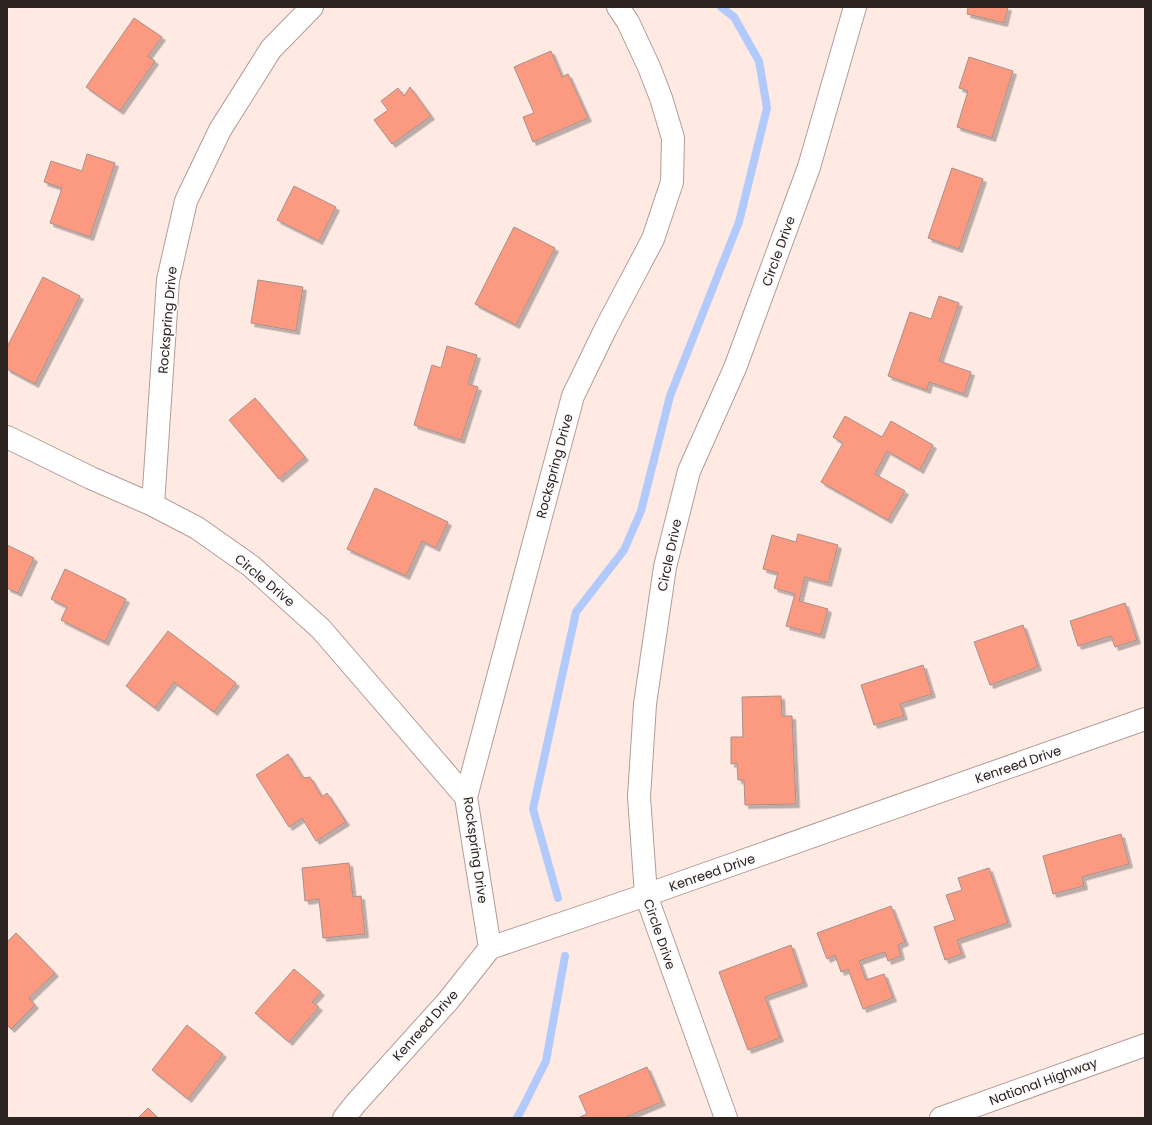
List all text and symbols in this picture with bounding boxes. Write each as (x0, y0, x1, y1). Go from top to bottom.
street label: Circle Drive (757, 213, 800, 289)
street label: Rockspring Drive (153, 266, 182, 374)
street label: Rockspring Drive (531, 412, 578, 521)
street label: Circle Drive (653, 517, 686, 593)
street label: Circle Drive (230, 550, 299, 611)
street label: Kenreed Drive (973, 741, 1064, 788)
street label: Rockspring Drive (459, 795, 492, 905)
street label: Kenreed Drive (667, 849, 758, 896)
street label: Circle Drive (639, 896, 680, 972)
street label: Kenreed Drive (388, 986, 463, 1065)
street label: National Highway (986, 1053, 1101, 1110)

